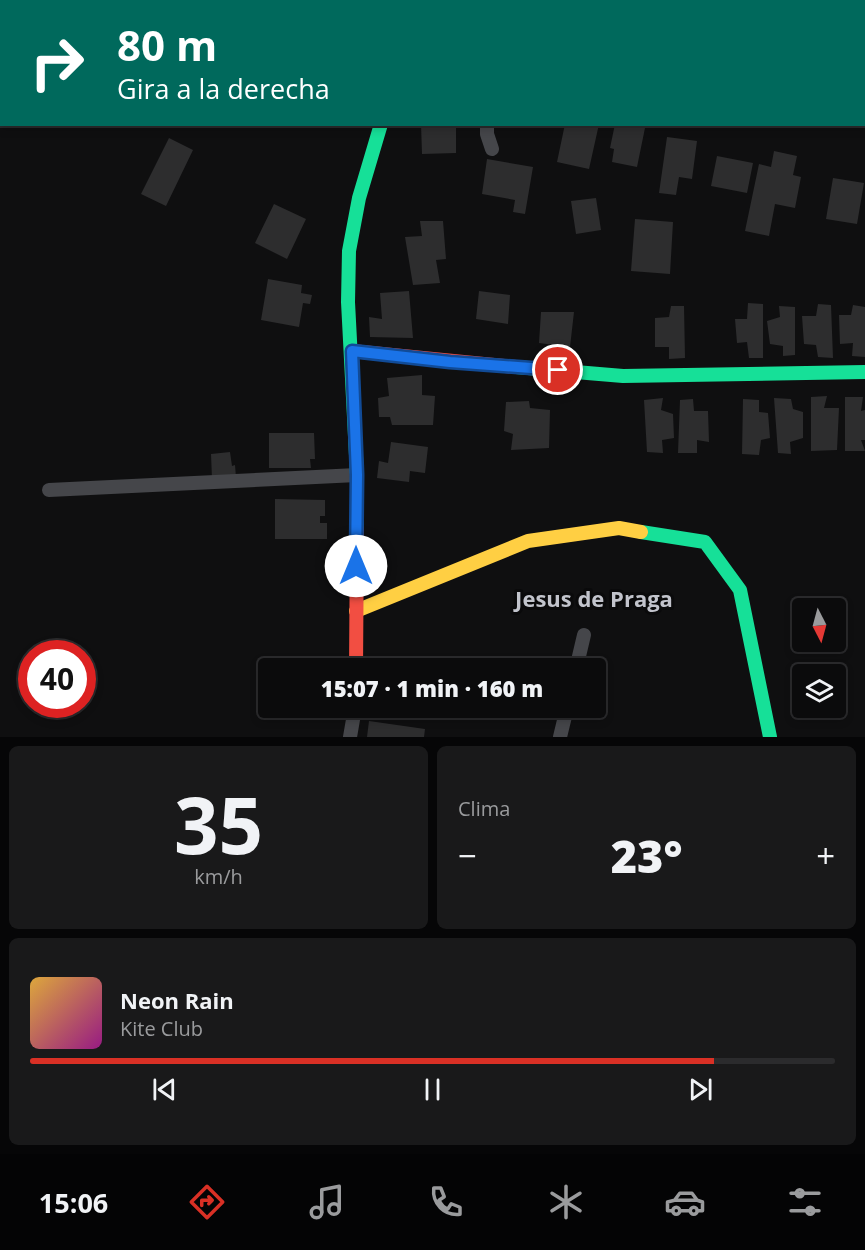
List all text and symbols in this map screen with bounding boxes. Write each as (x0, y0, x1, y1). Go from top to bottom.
text: 80 m (117, 16, 217, 73)
icon: right (18, 24, 96, 102)
text: Gira a la derecha (117, 70, 330, 107)
pin (532, 344, 583, 395)
icon: arrive (541, 353, 574, 386)
position arrow (324, 534, 388, 598)
district label: Jesus de Praga (513, 583, 673, 613)
north arrow (792, 598, 846, 652)
map controls (792, 598, 846, 718)
speed limit sign: 40 (18, 640, 96, 718)
button: layers (792, 664, 846, 718)
text: 15:07 · 1 min · 160 m (321, 673, 543, 703)
text: 35 (174, 771, 263, 877)
text: Clima (458, 795, 510, 822)
text: 23° (611, 825, 682, 886)
text: − (458, 833, 477, 878)
text: + (816, 833, 835, 878)
text: km/h (194, 863, 243, 890)
text: Neon Rain (120, 985, 234, 1015)
text: Kite Club (120, 1015, 203, 1042)
icon: previous (148, 1073, 181, 1106)
icon: pause (416, 1073, 449, 1106)
icon: next (684, 1073, 717, 1106)
icon: directions (186, 1181, 228, 1223)
icon: music (306, 1181, 348, 1223)
icon: phone (425, 1181, 467, 1223)
icon: climate (545, 1181, 587, 1223)
icon: car (664, 1181, 706, 1223)
icon: filters (784, 1181, 826, 1223)
text: 15:06 (39, 1184, 108, 1221)

